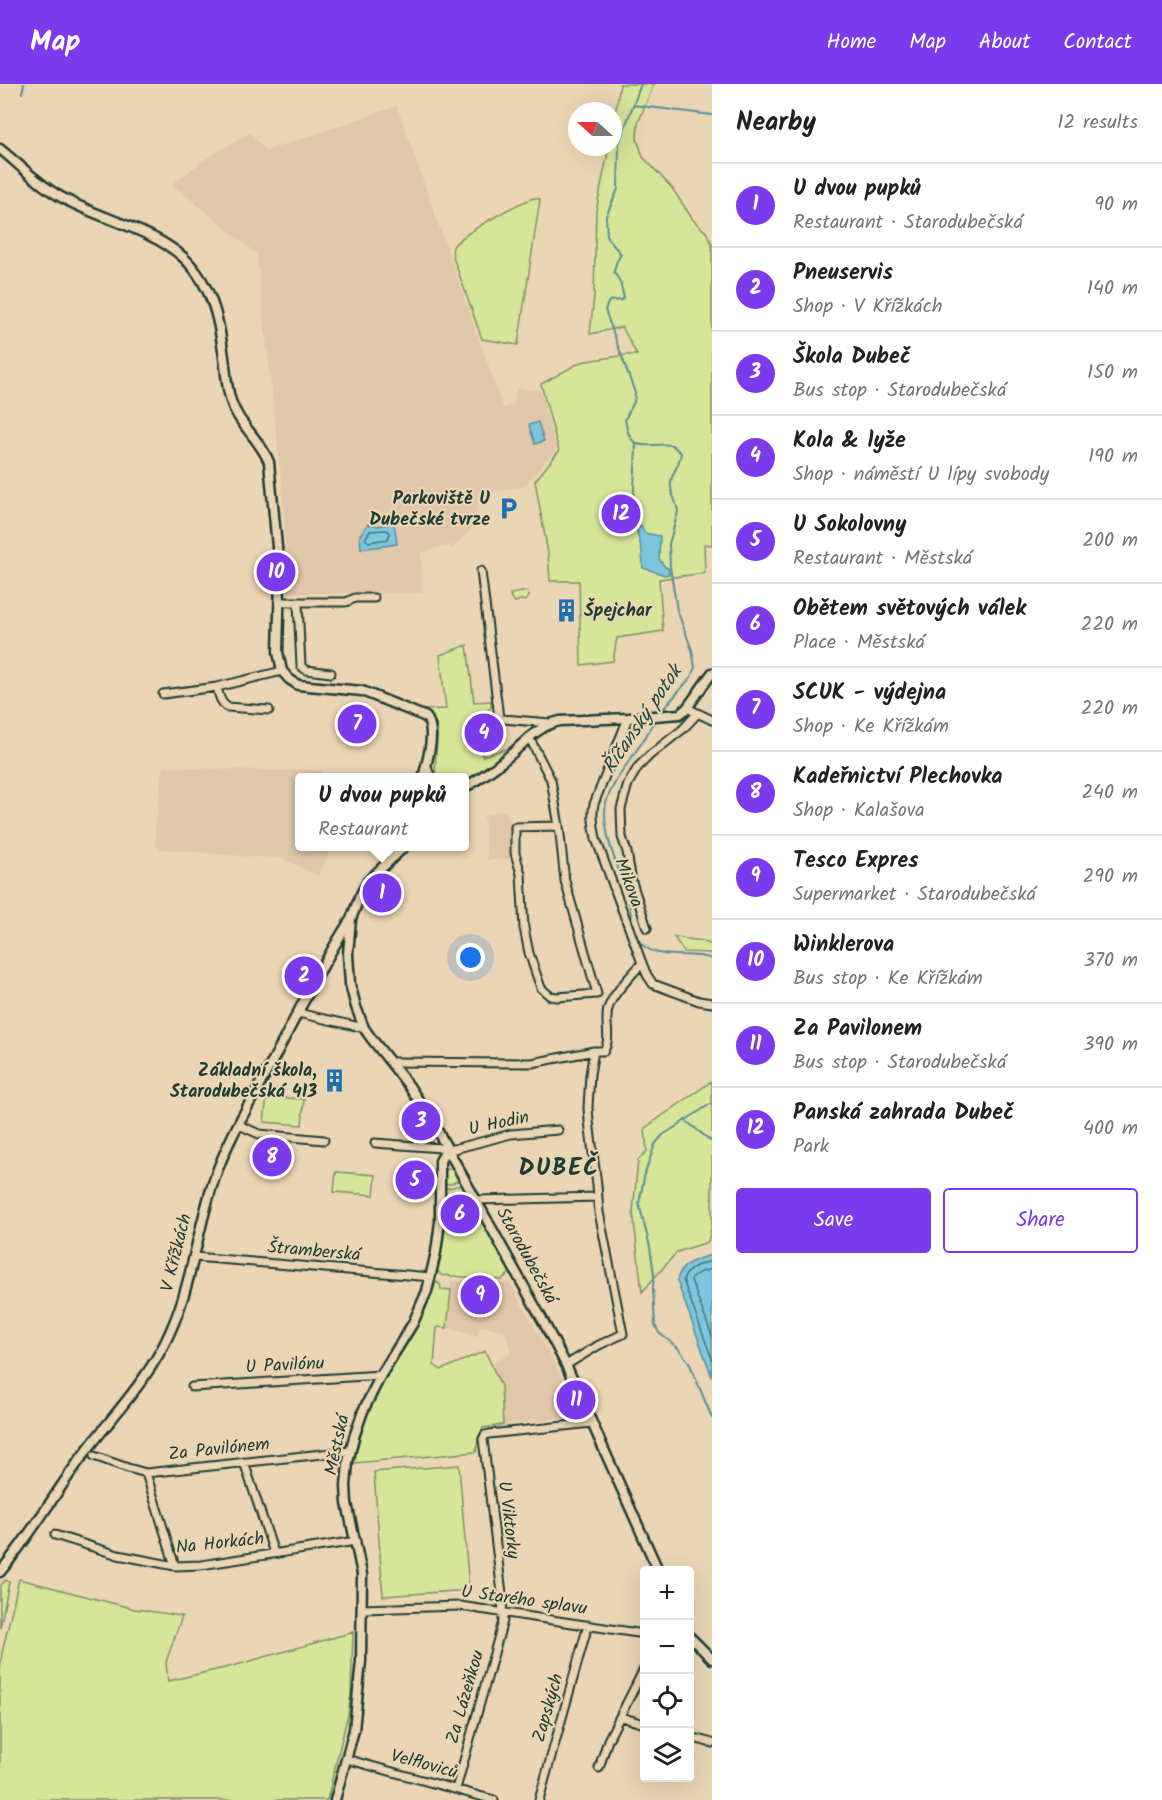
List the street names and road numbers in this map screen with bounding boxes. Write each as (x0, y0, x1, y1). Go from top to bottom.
street label: Mikova (606, 854, 650, 912)
street label: U Hodin (466, 1103, 532, 1145)
street label: Starodubečská (487, 1202, 565, 1311)
street label: V Křížkách (153, 1211, 201, 1295)
street label: Štramberská (266, 1233, 363, 1271)
street label: U Pavilónu (245, 1349, 325, 1383)
street label: Městská (317, 1411, 359, 1478)
street label: Za Pavilónem (167, 1430, 271, 1470)
street label: U Viktorky (489, 1479, 527, 1561)
street label: Na Horkách (174, 1525, 266, 1563)
street label: U Starého splavu (459, 1578, 589, 1624)
street label: Za Lázeňkou (439, 1647, 493, 1747)
street label: Zapských (525, 1670, 573, 1746)
street label: Velfloviců (387, 1742, 461, 1788)

